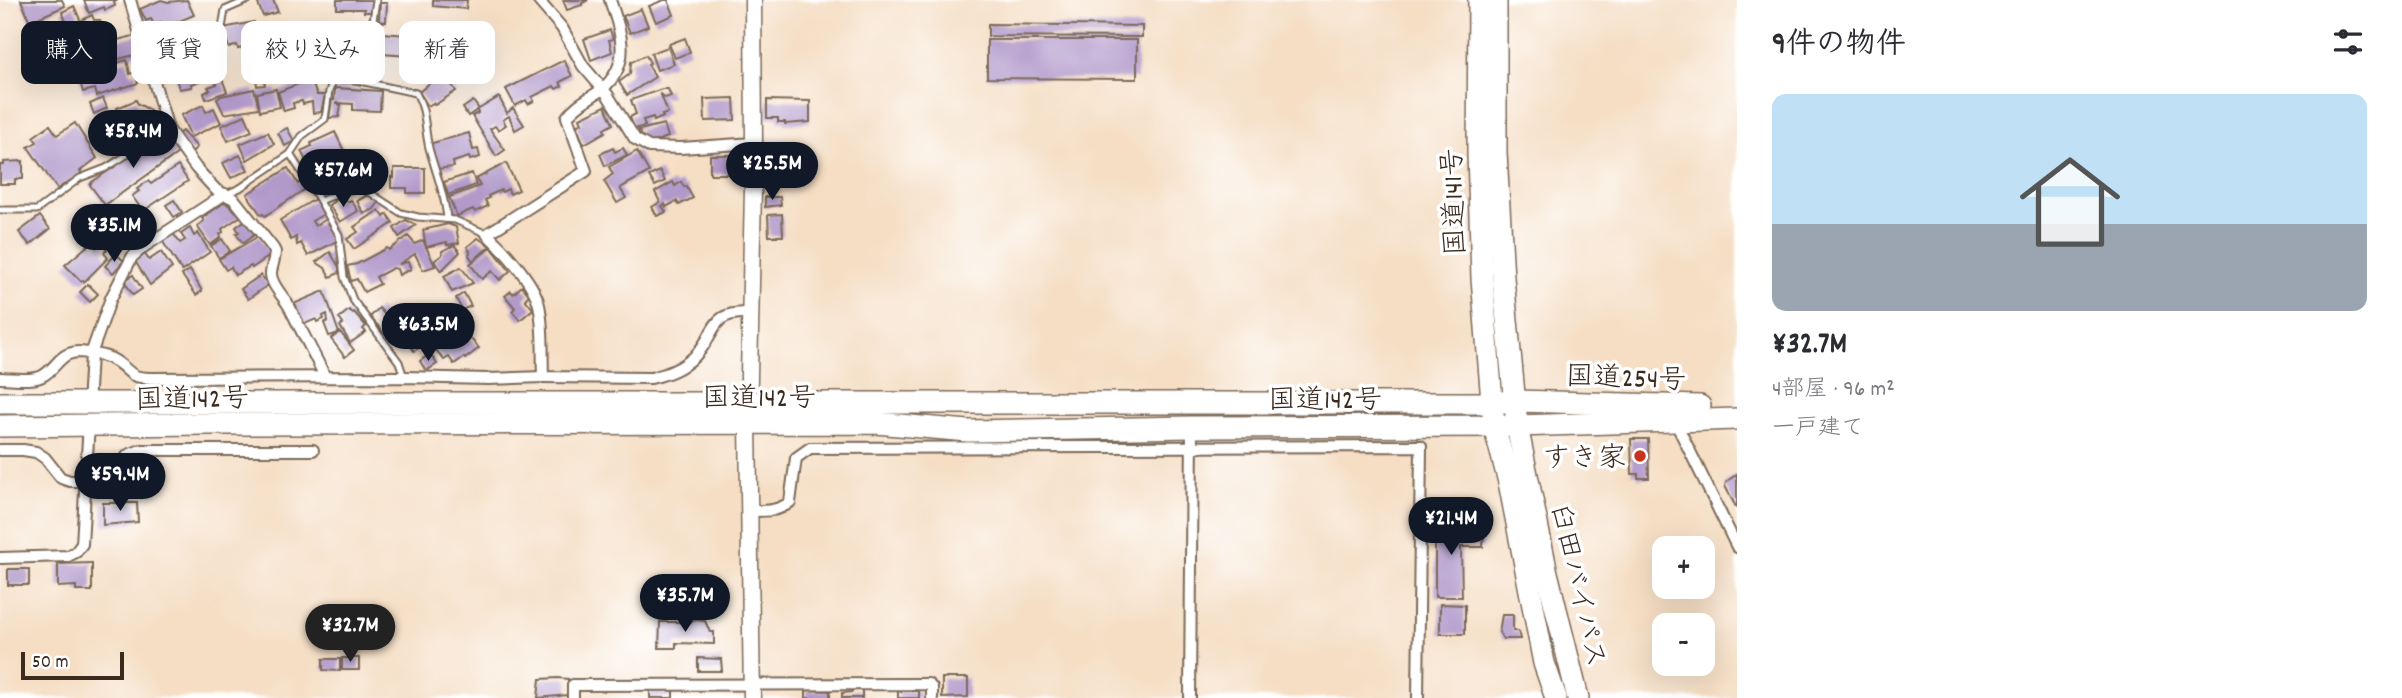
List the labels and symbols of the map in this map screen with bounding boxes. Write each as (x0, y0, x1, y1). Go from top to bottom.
pin: ¥58.4M (76, 110, 190, 170)
pin: ¥25.5M (715, 142, 829, 202)
street label: 国道141号 (1435, 147, 1479, 256)
pin: ¥57.6M (286, 150, 400, 209)
pin: ¥35.1M (57, 204, 171, 264)
pin: ¥63.5M (371, 304, 485, 363)
street label: 国道254号 (1565, 359, 1687, 403)
street label: 国道142号 (135, 381, 249, 423)
street label: 国道142号 (702, 381, 816, 421)
street label: 国道142号 (1268, 383, 1382, 423)
place label: すき家 (1542, 441, 1626, 481)
marker: すき家 (1632, 448, 1648, 464)
pin: ¥59.4M (63, 454, 177, 513)
pin: ¥21.4M (1394, 498, 1508, 557)
street label: 臼田バイパス (1537, 500, 1613, 672)
pin: ¥35.7M (628, 574, 742, 634)
pin: ¥32.7M (293, 604, 407, 664)
scale bar (21, 649, 124, 681)

